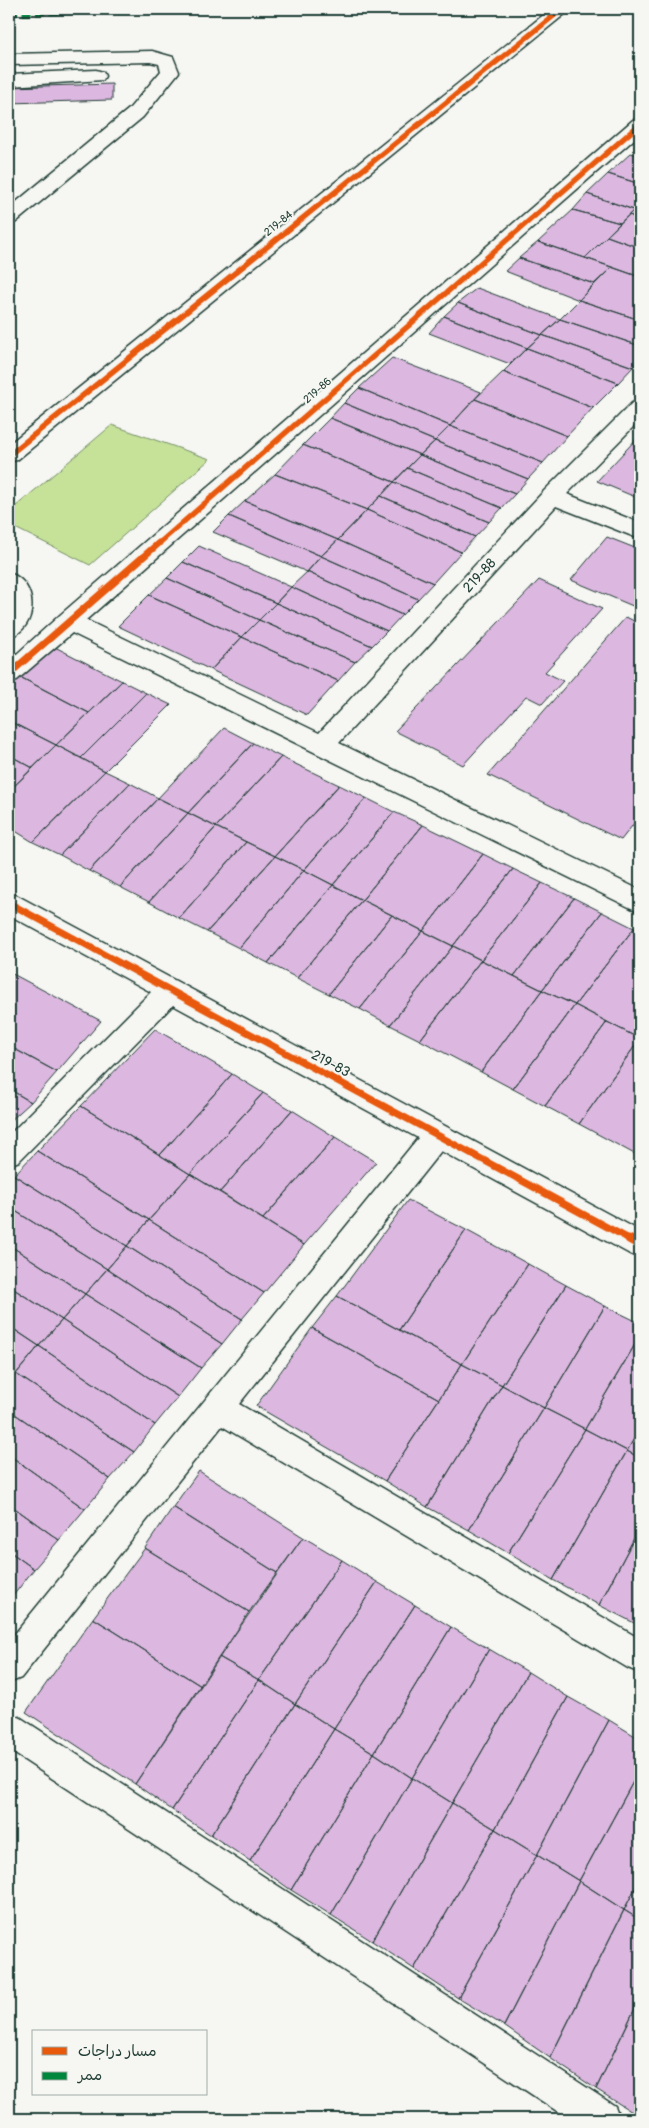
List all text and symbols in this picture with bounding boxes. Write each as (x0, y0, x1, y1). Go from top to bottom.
street label: 219-84 (262, 208, 296, 239)
street label: 219-86 (301, 375, 334, 406)
street label: 219-88 (459, 555, 499, 596)
street label: 219-83 (309, 1046, 353, 1081)
legend (32, 2030, 208, 2096)
text: مسار دراجات (78, 2042, 157, 2061)
text: ممر (76, 2066, 102, 2085)

